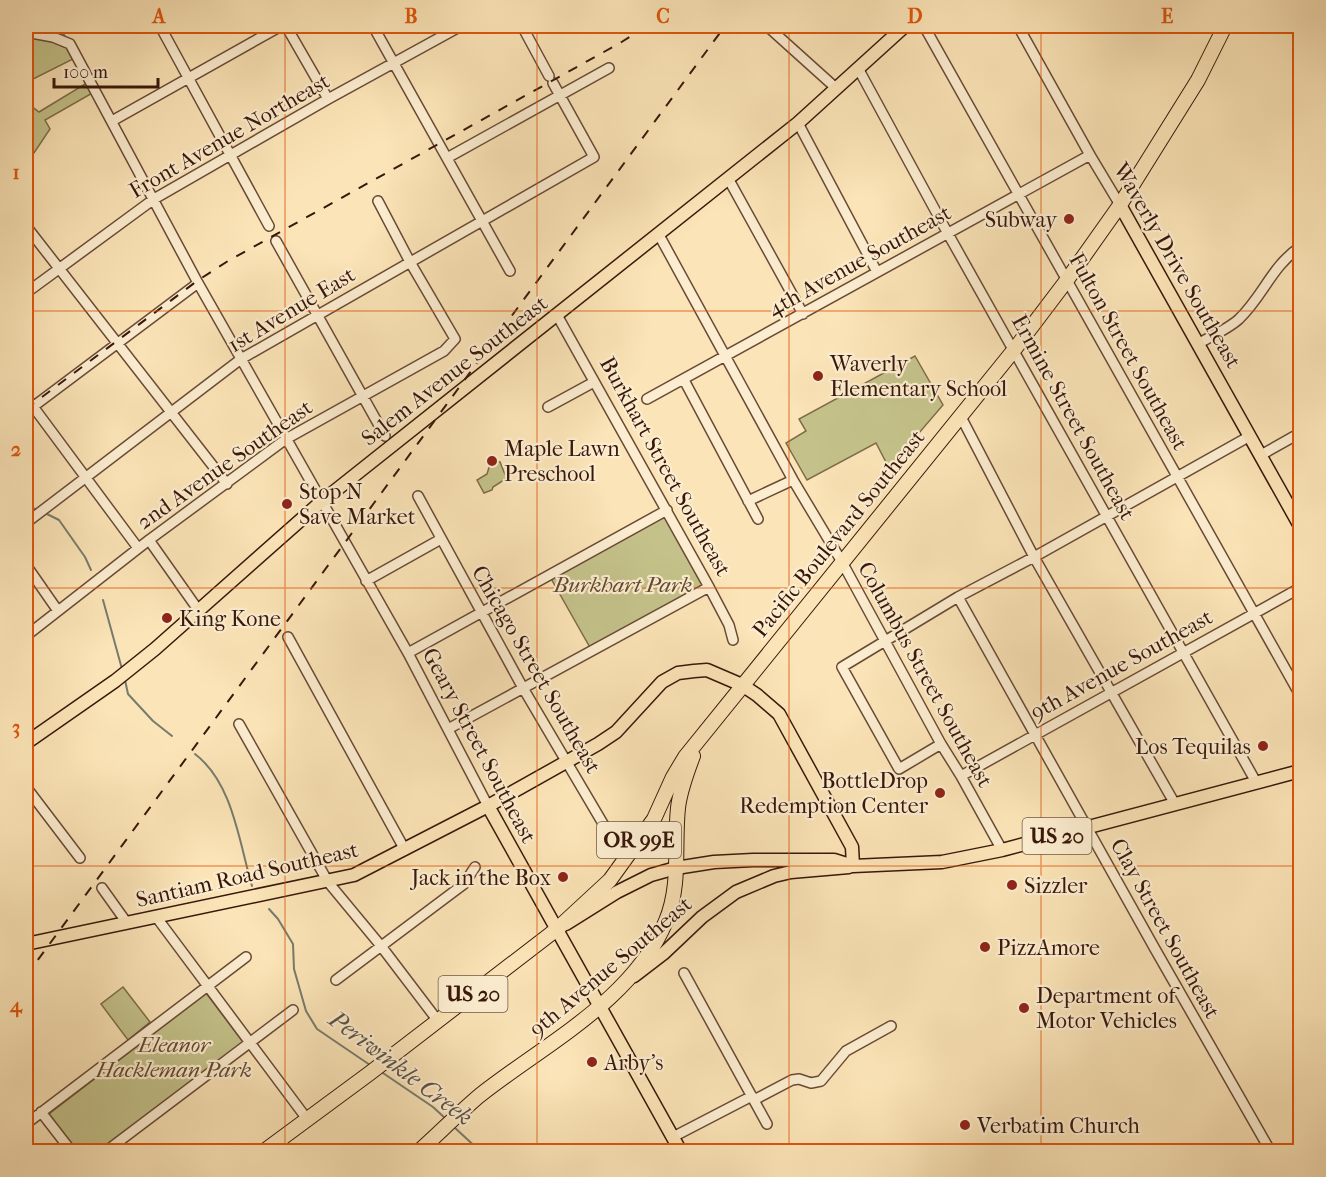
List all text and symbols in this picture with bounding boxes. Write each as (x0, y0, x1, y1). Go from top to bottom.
text: A (151, 5, 167, 28)
text: B (404, 5, 418, 28)
text: C (656, 5, 670, 28)
text: D (907, 5, 923, 28)
text: E (1161, 5, 1173, 28)
scale bar (54, 51, 158, 89)
text: 100 m (63, 62, 108, 83)
street label: Front Avenue Northeast (125, 68, 334, 204)
street label: Waverly Drive Southeast (1107, 157, 1247, 373)
text: 1 (12, 161, 20, 184)
street label: 4th Avenue Southeast (763, 200, 956, 322)
place label: Subway (985, 207, 1058, 233)
marker: Subway (1062, 212, 1076, 226)
street label: Fulton Street Southeast (1063, 248, 1193, 455)
street label: 1st Avenue East (223, 262, 360, 358)
street label: Salem Avenue Southeast (356, 290, 553, 451)
street label: Ermine Street Southeast (1006, 310, 1140, 525)
place label: Waverly Elementary School (829, 351, 1007, 402)
street label: Burkhart Street Southeast (594, 352, 736, 581)
marker: Waverly Elementary School (811, 369, 825, 383)
street label: 2nd Avenue Southeast (132, 394, 317, 535)
street label: Pacific Boulevard Southeast (747, 425, 930, 642)
place label: Maple Lawn Preschool (504, 436, 620, 487)
text: 2 (11, 438, 21, 461)
marker: Maple Lawn Preschool (485, 454, 499, 468)
place label: Stop N Save Market (299, 479, 416, 530)
marker: Stop N Save Market (280, 497, 294, 511)
street label: Columbus Street Southeast (852, 557, 998, 792)
street label: Chicago Street Southeast (466, 561, 606, 778)
park label: Burkhart Park (552, 572, 693, 598)
street label: 9th Avenue Southeast (1026, 604, 1217, 726)
place label: King Kone (179, 606, 281, 632)
marker: King Kone (160, 611, 174, 625)
street label: Geary Street Southeast (417, 644, 542, 848)
text: 3 (12, 716, 20, 739)
place label: Los Tequilas (1135, 734, 1251, 760)
marker: Los Tequilas (1256, 739, 1270, 753)
place label: BottleDrop Redemption Center (739, 768, 929, 819)
marker: BottleDrop Redemption Center (933, 786, 947, 800)
road number: US 20 (1022, 818, 1092, 854)
road number: OR 99E (597, 822, 681, 858)
street label: Clay Street Southeast (1105, 834, 1225, 1023)
street label: Santiam Road Southeast (134, 837, 361, 913)
place label: Jack in the Box (409, 865, 552, 891)
marker: Jack in the Box (556, 870, 570, 884)
place label: Sizzler (1024, 873, 1088, 899)
marker: Sizzler (1005, 878, 1019, 892)
street label: 9th Avenue Southeast (524, 891, 697, 1042)
place label: PizzAmore (997, 935, 1100, 961)
marker: PizzAmore (978, 940, 992, 954)
road number: US 20 (438, 976, 508, 1012)
place label: Department of Motor Vehicles (1036, 983, 1180, 1034)
text: 4 (9, 994, 23, 1018)
marker: Department of Motor Vehicles (1017, 1001, 1031, 1015)
water label: Periwinkle Creek (323, 1004, 478, 1131)
park label: Eleanor Hackleman Park (95, 1032, 252, 1083)
place label: Arby's (603, 1050, 663, 1076)
marker: Arby's (585, 1055, 599, 1069)
place label: Verbatim Church (976, 1113, 1141, 1139)
marker: Verbatim Church (958, 1118, 972, 1132)

